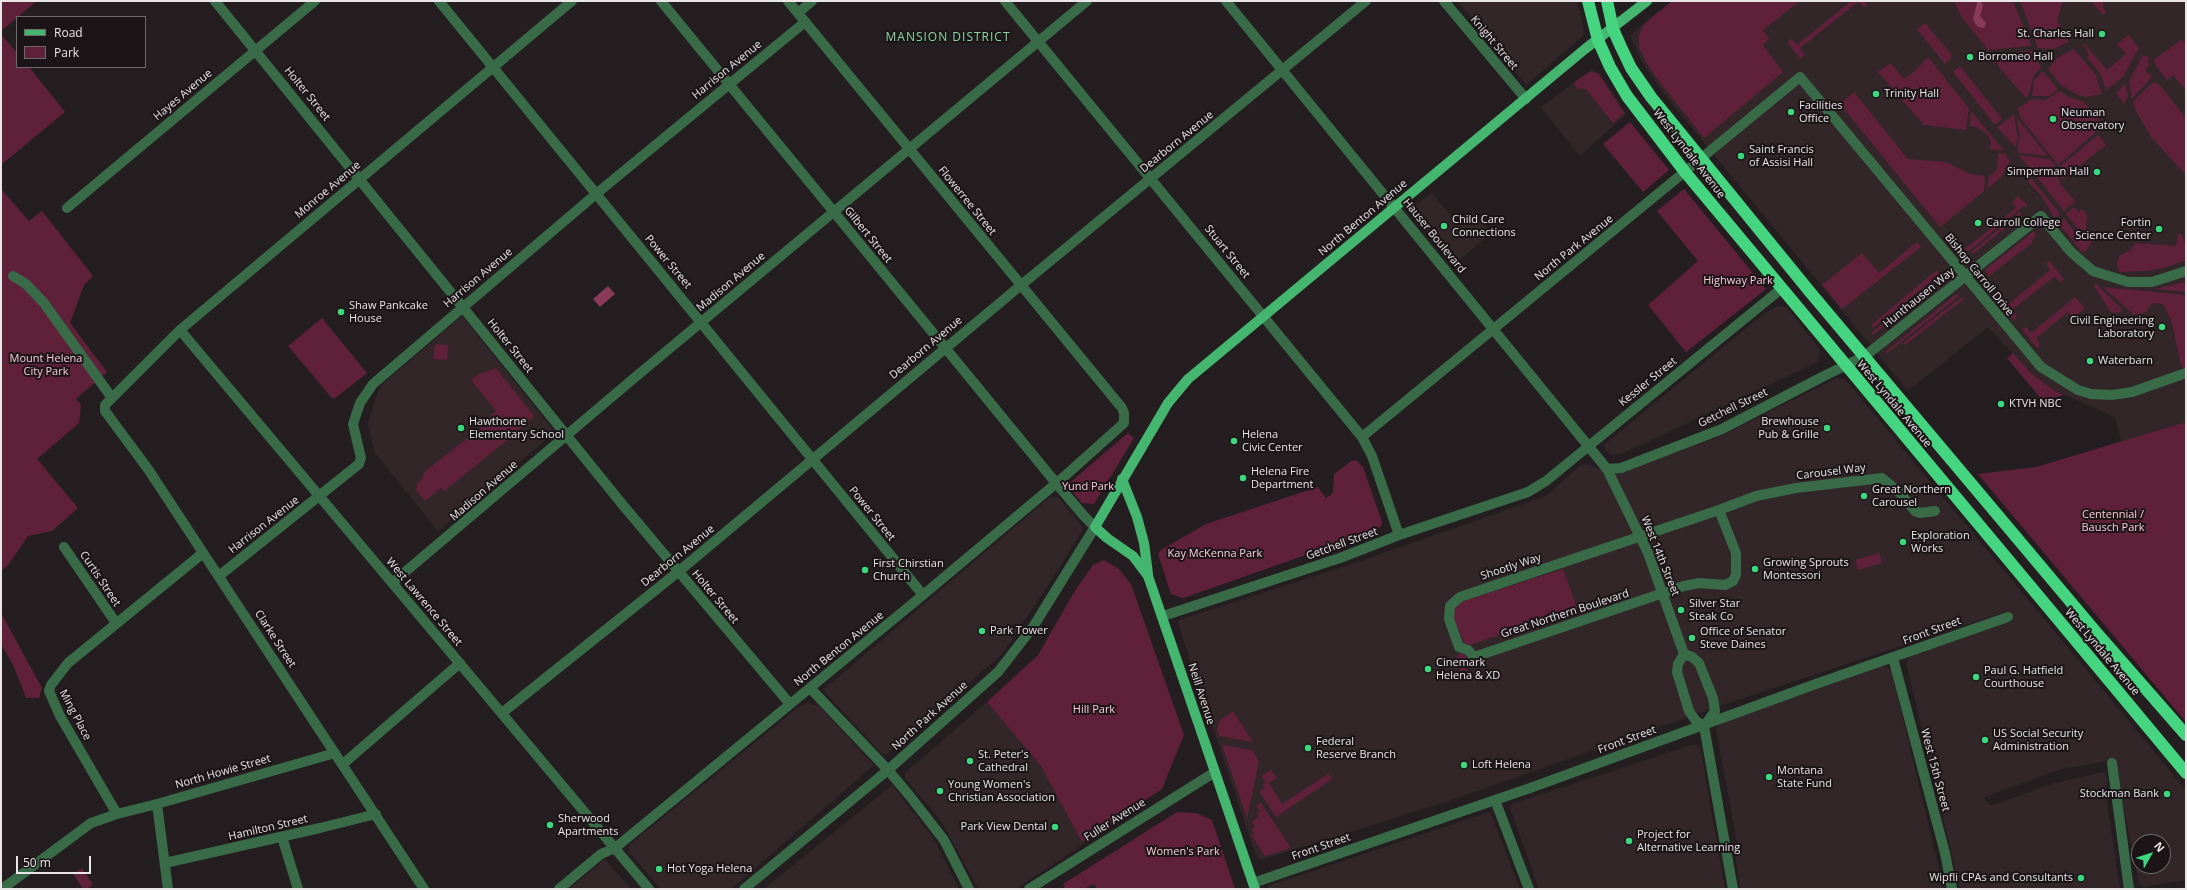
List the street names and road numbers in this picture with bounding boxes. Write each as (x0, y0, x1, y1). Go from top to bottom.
street label: Knight Street (1468, 13, 1520, 73)
street label: Harrison Avenue (690, 38, 764, 102)
street label: Holter Street (281, 64, 333, 124)
street label: Hayes Avenue (151, 67, 215, 123)
street label: West Lyndale Avenue (1650, 107, 1728, 201)
street label: Dearborn Avenue (1138, 108, 1216, 176)
street label: Monroe Avenue (292, 159, 364, 221)
street label: Flowerree Street (935, 164, 999, 238)
street label: North Benton Avenue (1316, 177, 1410, 259)
street label: Hauser Boulevard (1400, 196, 1468, 276)
street label: Gilbert Street (841, 204, 895, 266)
street label: North Park Avenue (1532, 212, 1616, 284)
street label: Stuart Street (1201, 223, 1253, 281)
street label: Bishop Carroll Drive (1942, 231, 2016, 319)
street label: Power Street (642, 232, 694, 292)
street label: Harrison Avenue (441, 245, 515, 311)
street label: Madison Avenue (694, 250, 768, 314)
street label: Hunthausen Way (1881, 265, 1957, 331)
street label: Dearborn Avenue (887, 314, 965, 382)
street label: Holter Street (484, 316, 536, 376)
street label: Kessler Street (1616, 355, 1680, 409)
street label: West Lyndale Avenue (1854, 358, 1934, 450)
street label: Getchell Street (1696, 386, 1770, 430)
street label: Madison Avenue (447, 458, 521, 524)
street label: Carousel Way (1796, 461, 1866, 483)
street label: Power Street (846, 484, 898, 544)
street label: Harrison Avenue (226, 493, 302, 557)
street label: West 14th Street (1638, 514, 1682, 598)
street label: Dearborn Avenue (639, 522, 717, 590)
street label: Getchell Street (1304, 525, 1380, 563)
street label: Curtis Street (77, 549, 123, 609)
street label: Shootly Way (1479, 551, 1543, 583)
street label: West Lawrence Street (383, 555, 465, 649)
street label: Holter Street (689, 568, 741, 626)
street label: Great Northern Boulevard (1499, 587, 1631, 641)
street label: West Lyndale Avenue (2062, 606, 2142, 698)
street label: Clarke Street (252, 608, 298, 670)
street label: North Benton Avenue (792, 609, 886, 689)
street label: Front Street (1901, 614, 1963, 648)
street label: Neill Avenue (1185, 662, 1217, 726)
street label: North Park Avenue (890, 679, 970, 753)
street label: Ming Place (56, 688, 94, 742)
street label: Front Street (1596, 723, 1658, 757)
street label: West 15th Street (1918, 727, 1952, 813)
street label: North Howie Street (174, 752, 272, 792)
street label: Fuller Avenue (1082, 796, 1148, 844)
street label: Hamilton Street (227, 812, 309, 844)
street label: Front Street (1290, 831, 1352, 863)

